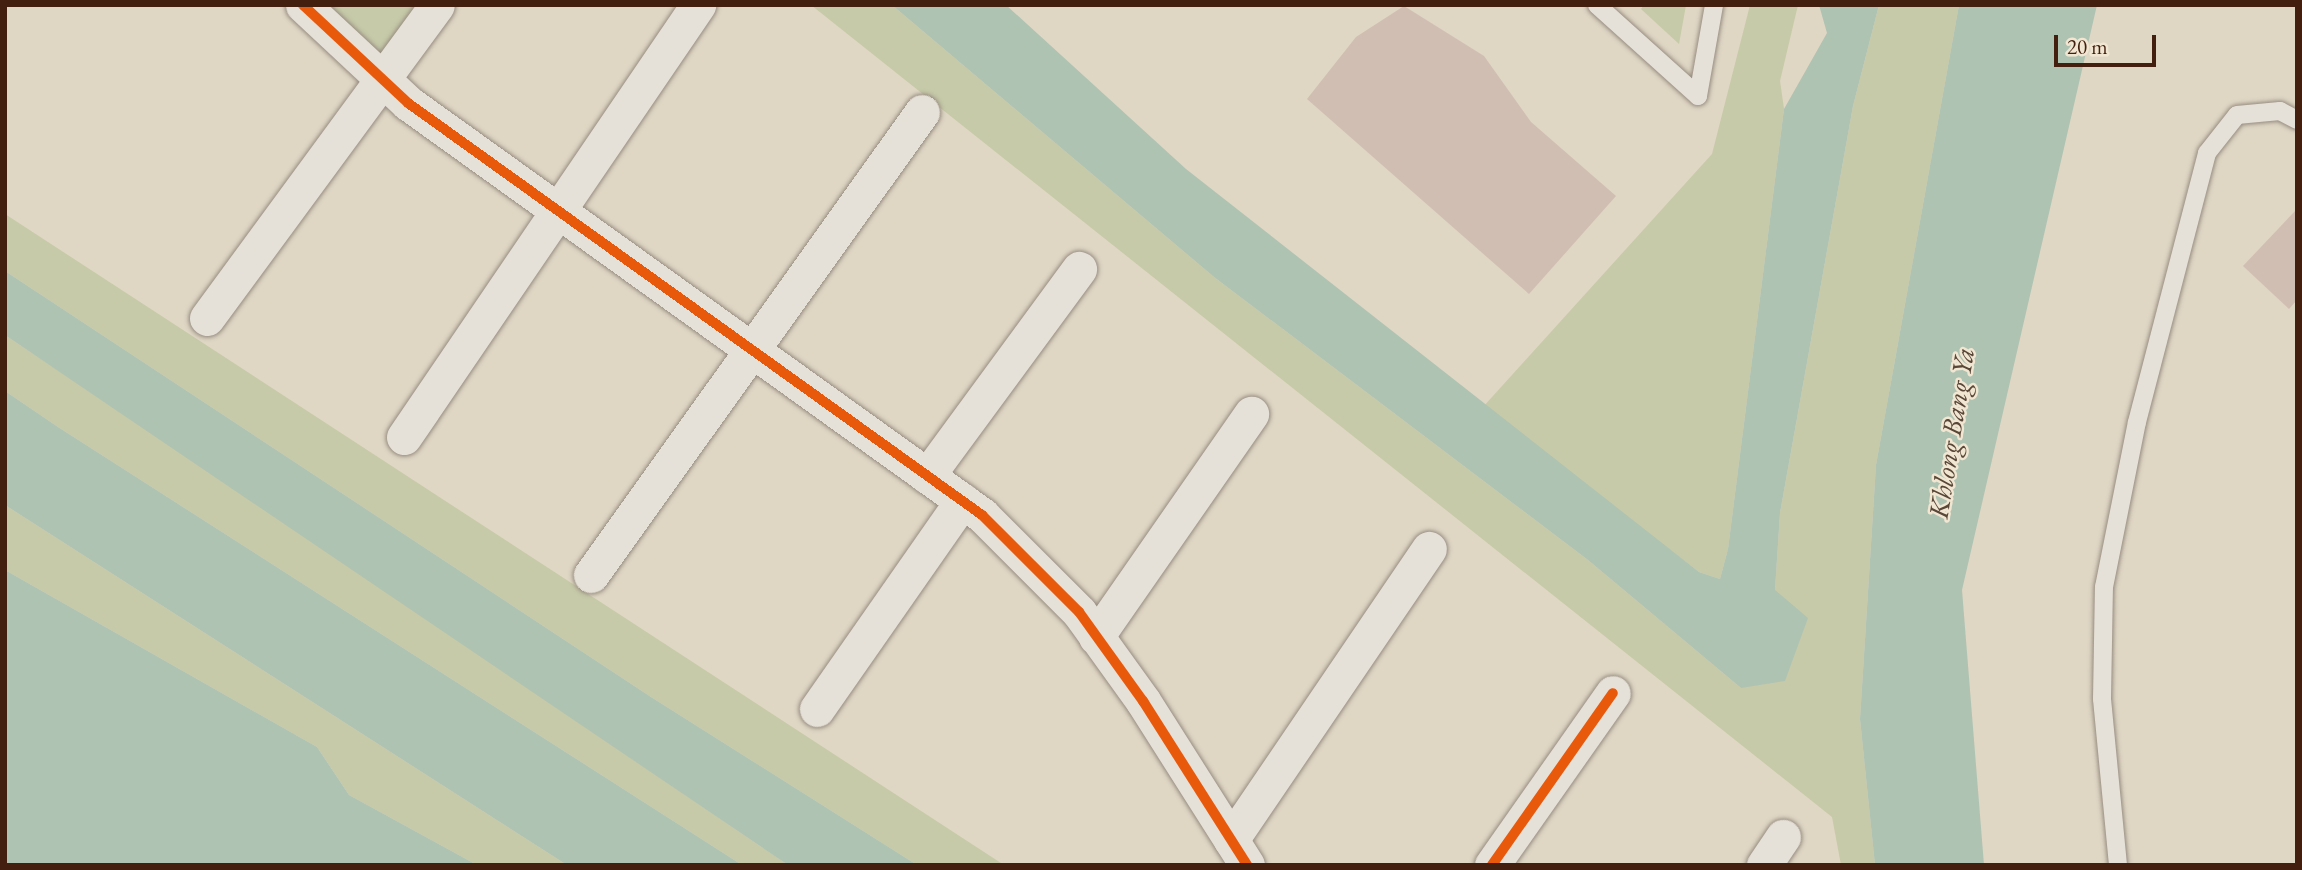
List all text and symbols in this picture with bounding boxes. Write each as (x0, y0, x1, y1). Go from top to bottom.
scale bar (2057, 21, 2158, 65)
text: 20 m (2067, 33, 2108, 60)
water label: Khlong Bang Ya (1921, 345, 1981, 521)

